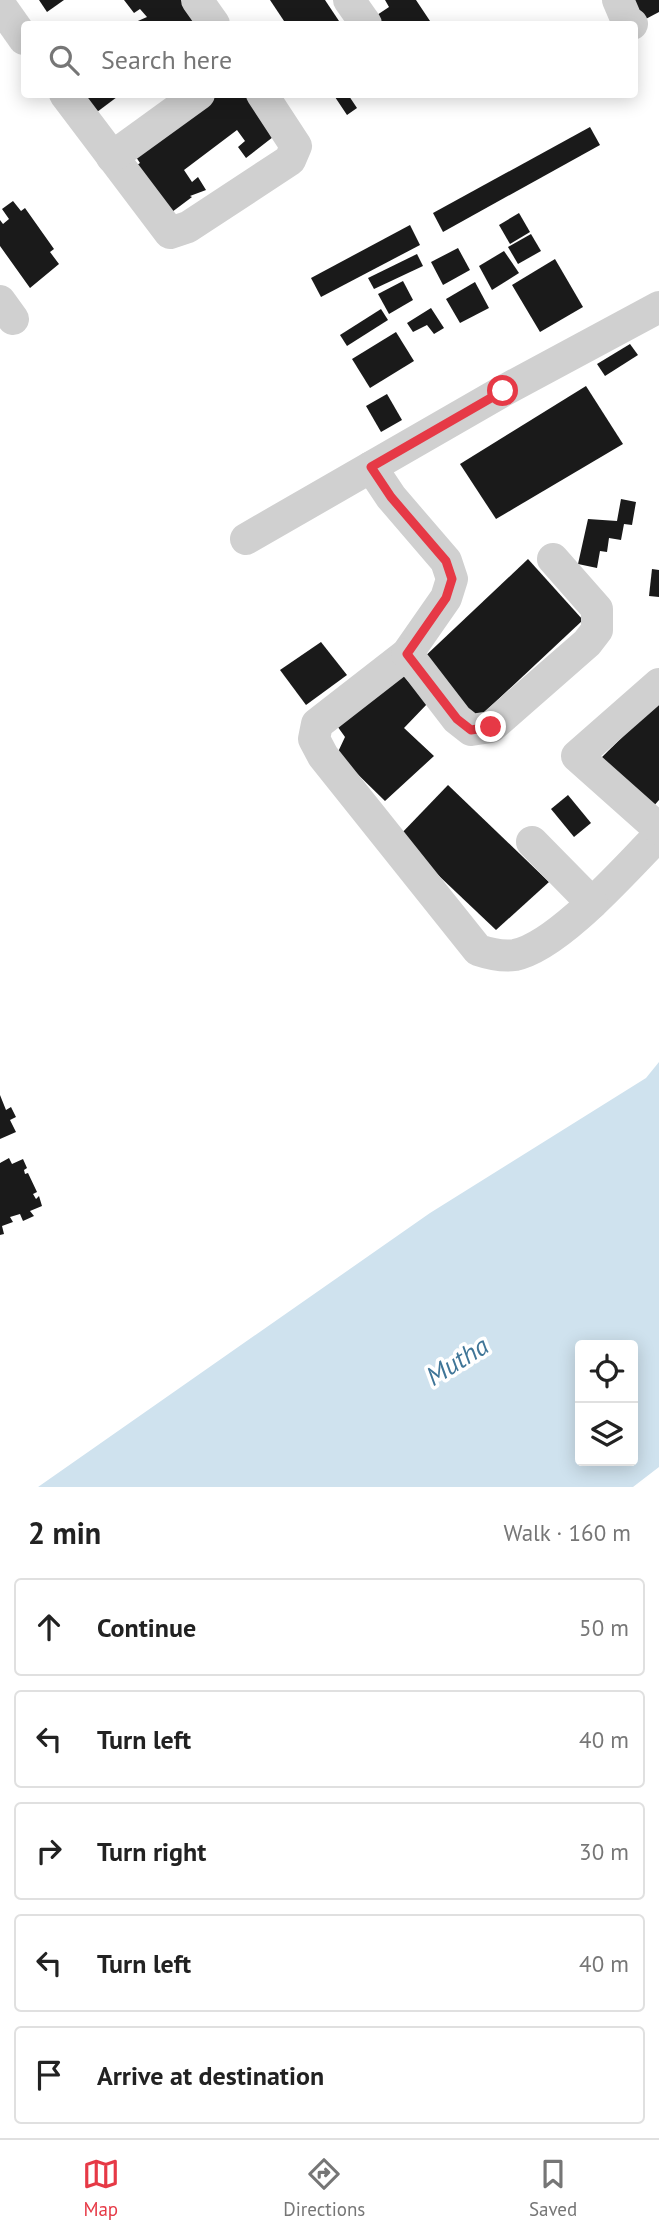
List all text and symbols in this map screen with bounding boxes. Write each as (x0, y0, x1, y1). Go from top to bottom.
search box (21, 21, 638, 98)
icon: search (45, 41, 83, 79)
text: Search here (101, 43, 232, 76)
route start (487, 375, 518, 406)
route end (475, 711, 506, 742)
water label: Mutha (419, 1329, 494, 1392)
map controls (575, 1340, 638, 1466)
button: locate (575, 1340, 638, 1403)
button: layers (575, 1403, 638, 1466)
text: 2 min (28, 1513, 101, 1552)
text: Walk · 160 m (504, 1518, 631, 1547)
icon: ahead (30, 1608, 68, 1646)
text: Continue (97, 1611, 196, 1644)
text: 50 m (579, 1613, 629, 1642)
icon: left (30, 1720, 68, 1758)
text: Turn left (97, 1723, 191, 1756)
text: 40 m (579, 1725, 629, 1754)
icon: right (30, 1832, 68, 1870)
text: Turn right (97, 1835, 206, 1868)
text: 30 m (579, 1837, 629, 1866)
icon: left (30, 1944, 68, 1982)
text: Turn left (97, 1947, 191, 1980)
text: 40 m (579, 1949, 629, 1978)
icon: arrive (30, 2056, 68, 2094)
text: Arrive at destination (97, 2059, 324, 2092)
tab: Map (82, 2155, 120, 2221)
tab: Directions (283, 2155, 365, 2221)
tab: Saved (529, 2155, 577, 2221)

